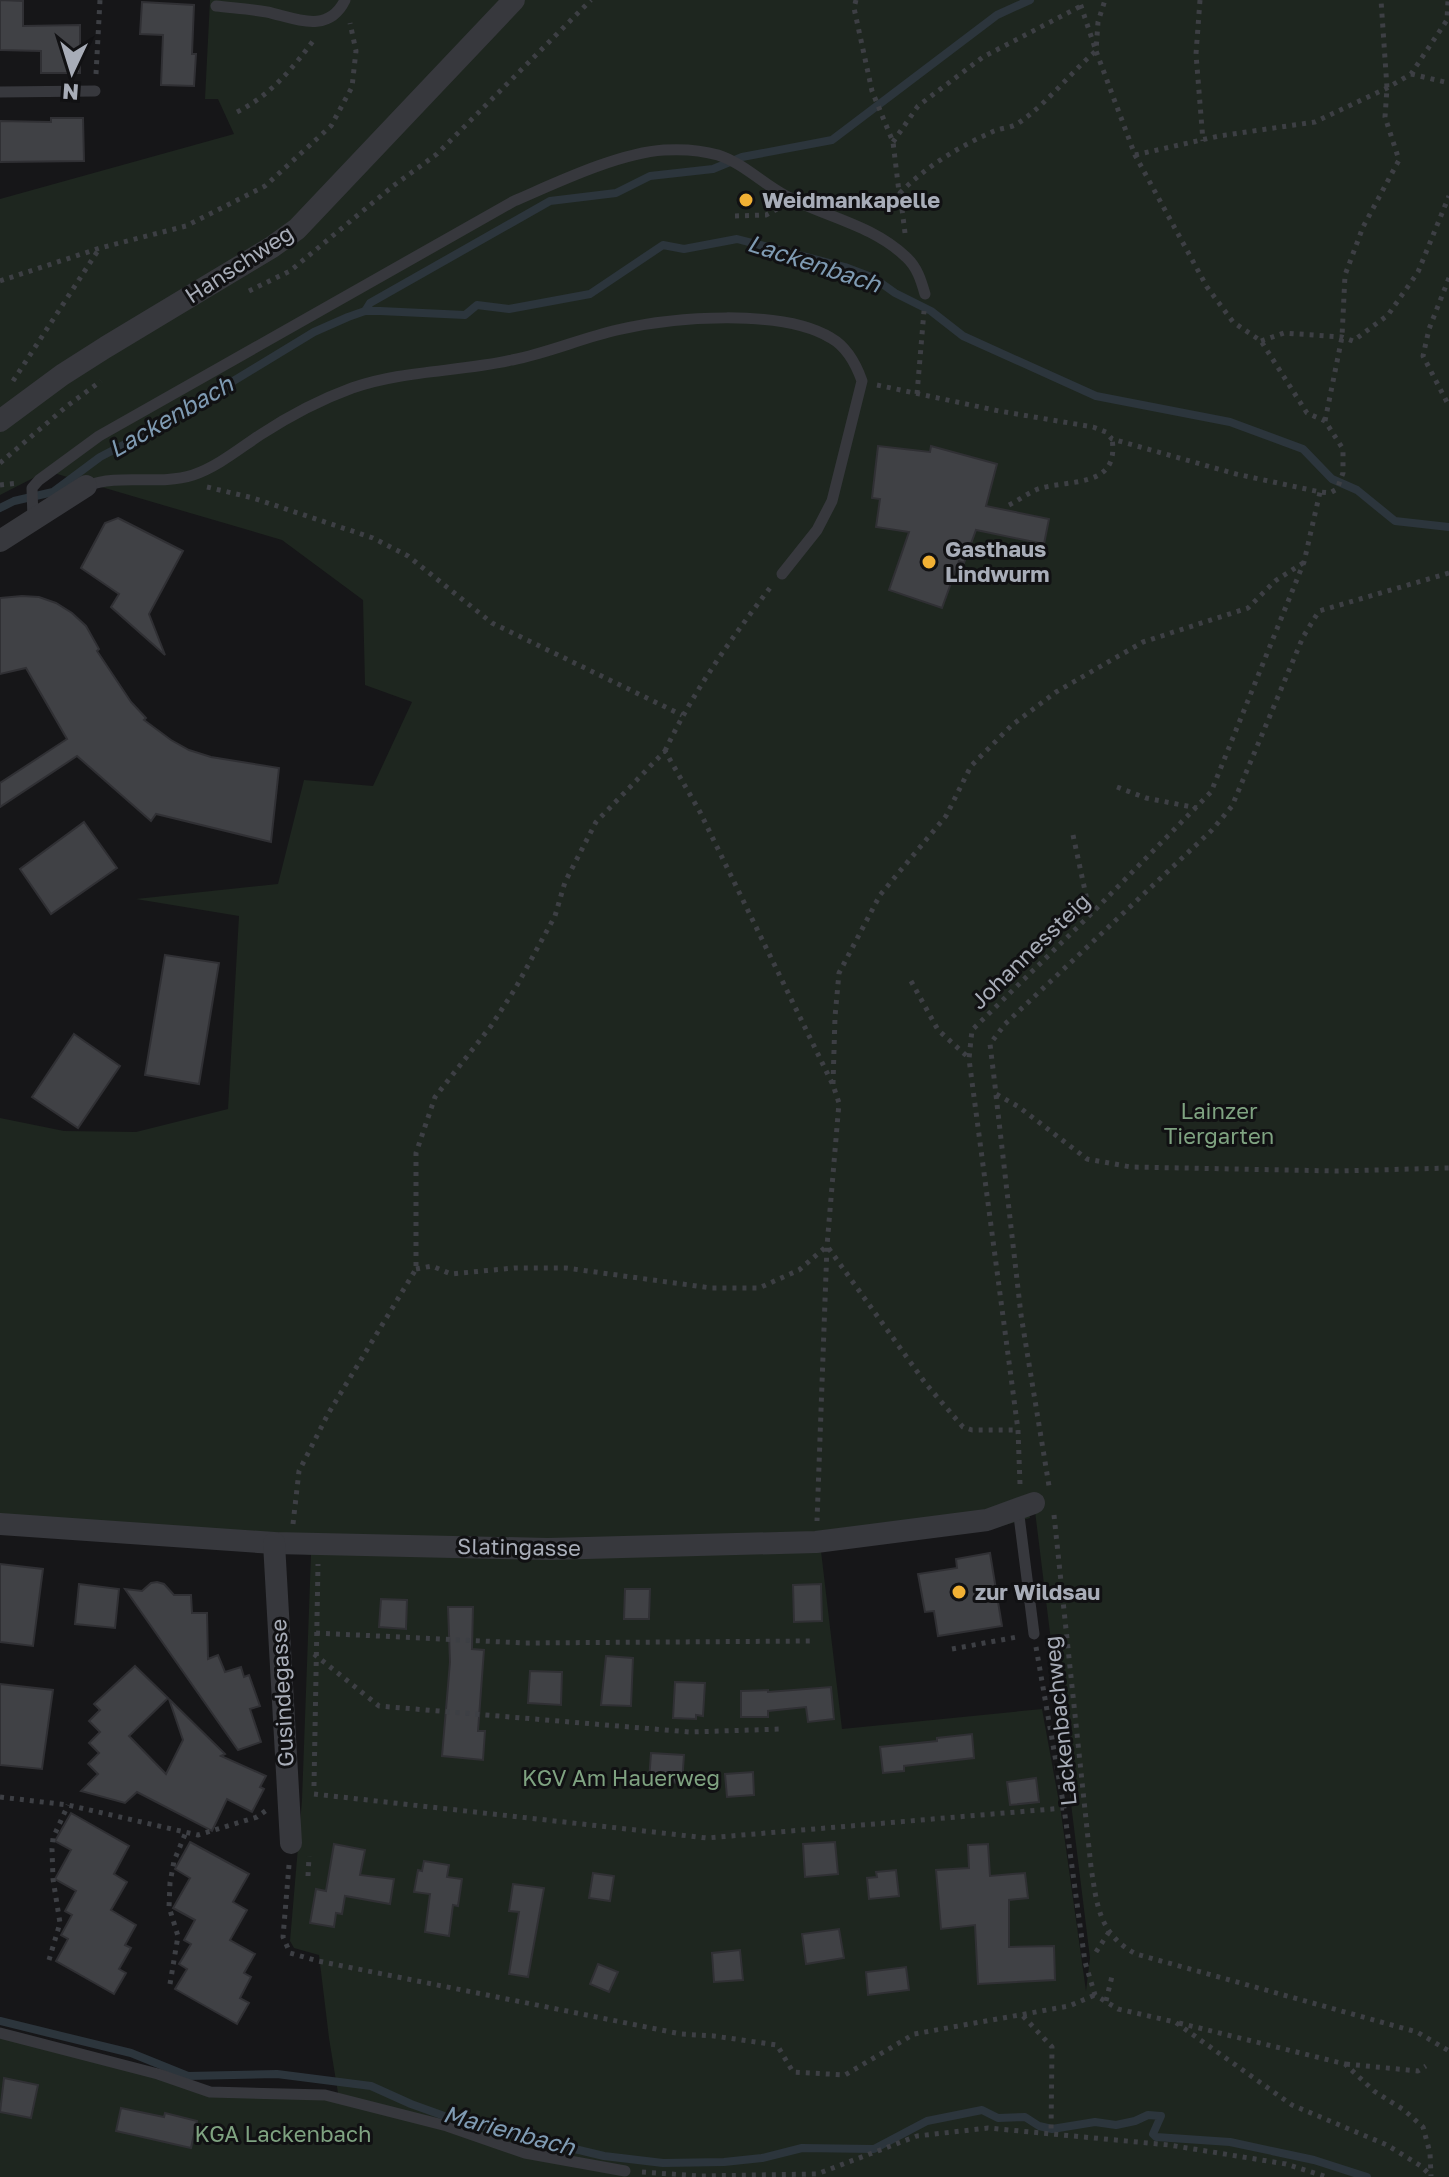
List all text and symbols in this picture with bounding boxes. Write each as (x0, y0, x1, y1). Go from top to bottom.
north arrow (32, 32, 112, 112)
text: N (61, 78, 80, 107)
place label: Weidmankapelle (762, 186, 940, 213)
marker: Weidmankapelle (737, 191, 755, 209)
street label: Hanschweg (180, 219, 298, 309)
water label: Lackenbach (744, 227, 886, 298)
water label: Lackenbach (103, 368, 239, 463)
place label: Gasthaus Lindwurm (945, 535, 1050, 587)
marker: Gasthaus Lindwurm (920, 553, 938, 571)
street label: Johannessteig (964, 887, 1095, 1014)
park label: Lainzer Tiergarten (1164, 1097, 1274, 1149)
street label: Slatingasse (457, 1532, 581, 1561)
place label: zur Wildsau (975, 1578, 1100, 1605)
marker: zur Wildsau (950, 1583, 968, 1601)
street label: Gusindegasse (264, 1618, 299, 1768)
street label: Lackenbachweg (1037, 1635, 1082, 1807)
park label: KGV Am Hauerweg (522, 1764, 720, 1791)
water label: Marienbach (441, 2098, 579, 2161)
park label: KGA Lackenbach (195, 2120, 372, 2147)

